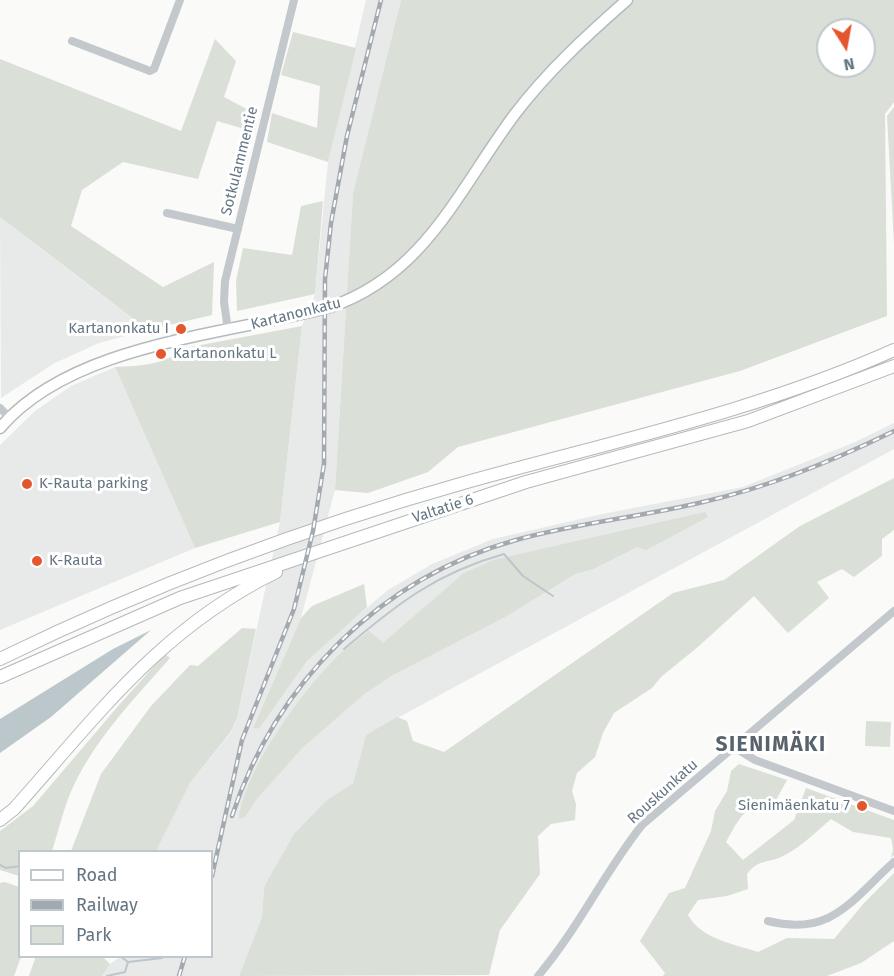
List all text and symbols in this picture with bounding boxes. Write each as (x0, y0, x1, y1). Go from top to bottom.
north arrow (816, 18, 876, 78)
text: N (842, 54, 856, 75)
street label: Sotkulammentie (218, 105, 262, 217)
street label: Kartanonkatu (249, 294, 343, 334)
place label: Kartanonkatu I (68, 320, 169, 338)
marker: Kartanonkatu I (174, 322, 188, 336)
place label: Kartanonkatu L (173, 345, 277, 363)
marker: Kartanonkatu L (154, 347, 168, 361)
place label: K-Rauta parking (39, 475, 148, 493)
marker: K-Rauta parking (20, 477, 34, 491)
street label: Valtatie 6 (410, 491, 476, 527)
place label: K-Rauta (49, 552, 103, 570)
marker: K-Rauta (30, 554, 44, 568)
district label: SIENIMÄKI (715, 732, 827, 758)
street label: Rouskunkatu (624, 756, 702, 828)
place label: Sienimäenkatu 7 (738, 797, 850, 815)
marker: Sienimäenkatu 7 (855, 799, 869, 813)
legend (18, 850, 213, 958)
text: Road (76, 864, 118, 886)
text: Railway (76, 894, 138, 916)
text: Park (76, 924, 111, 946)

